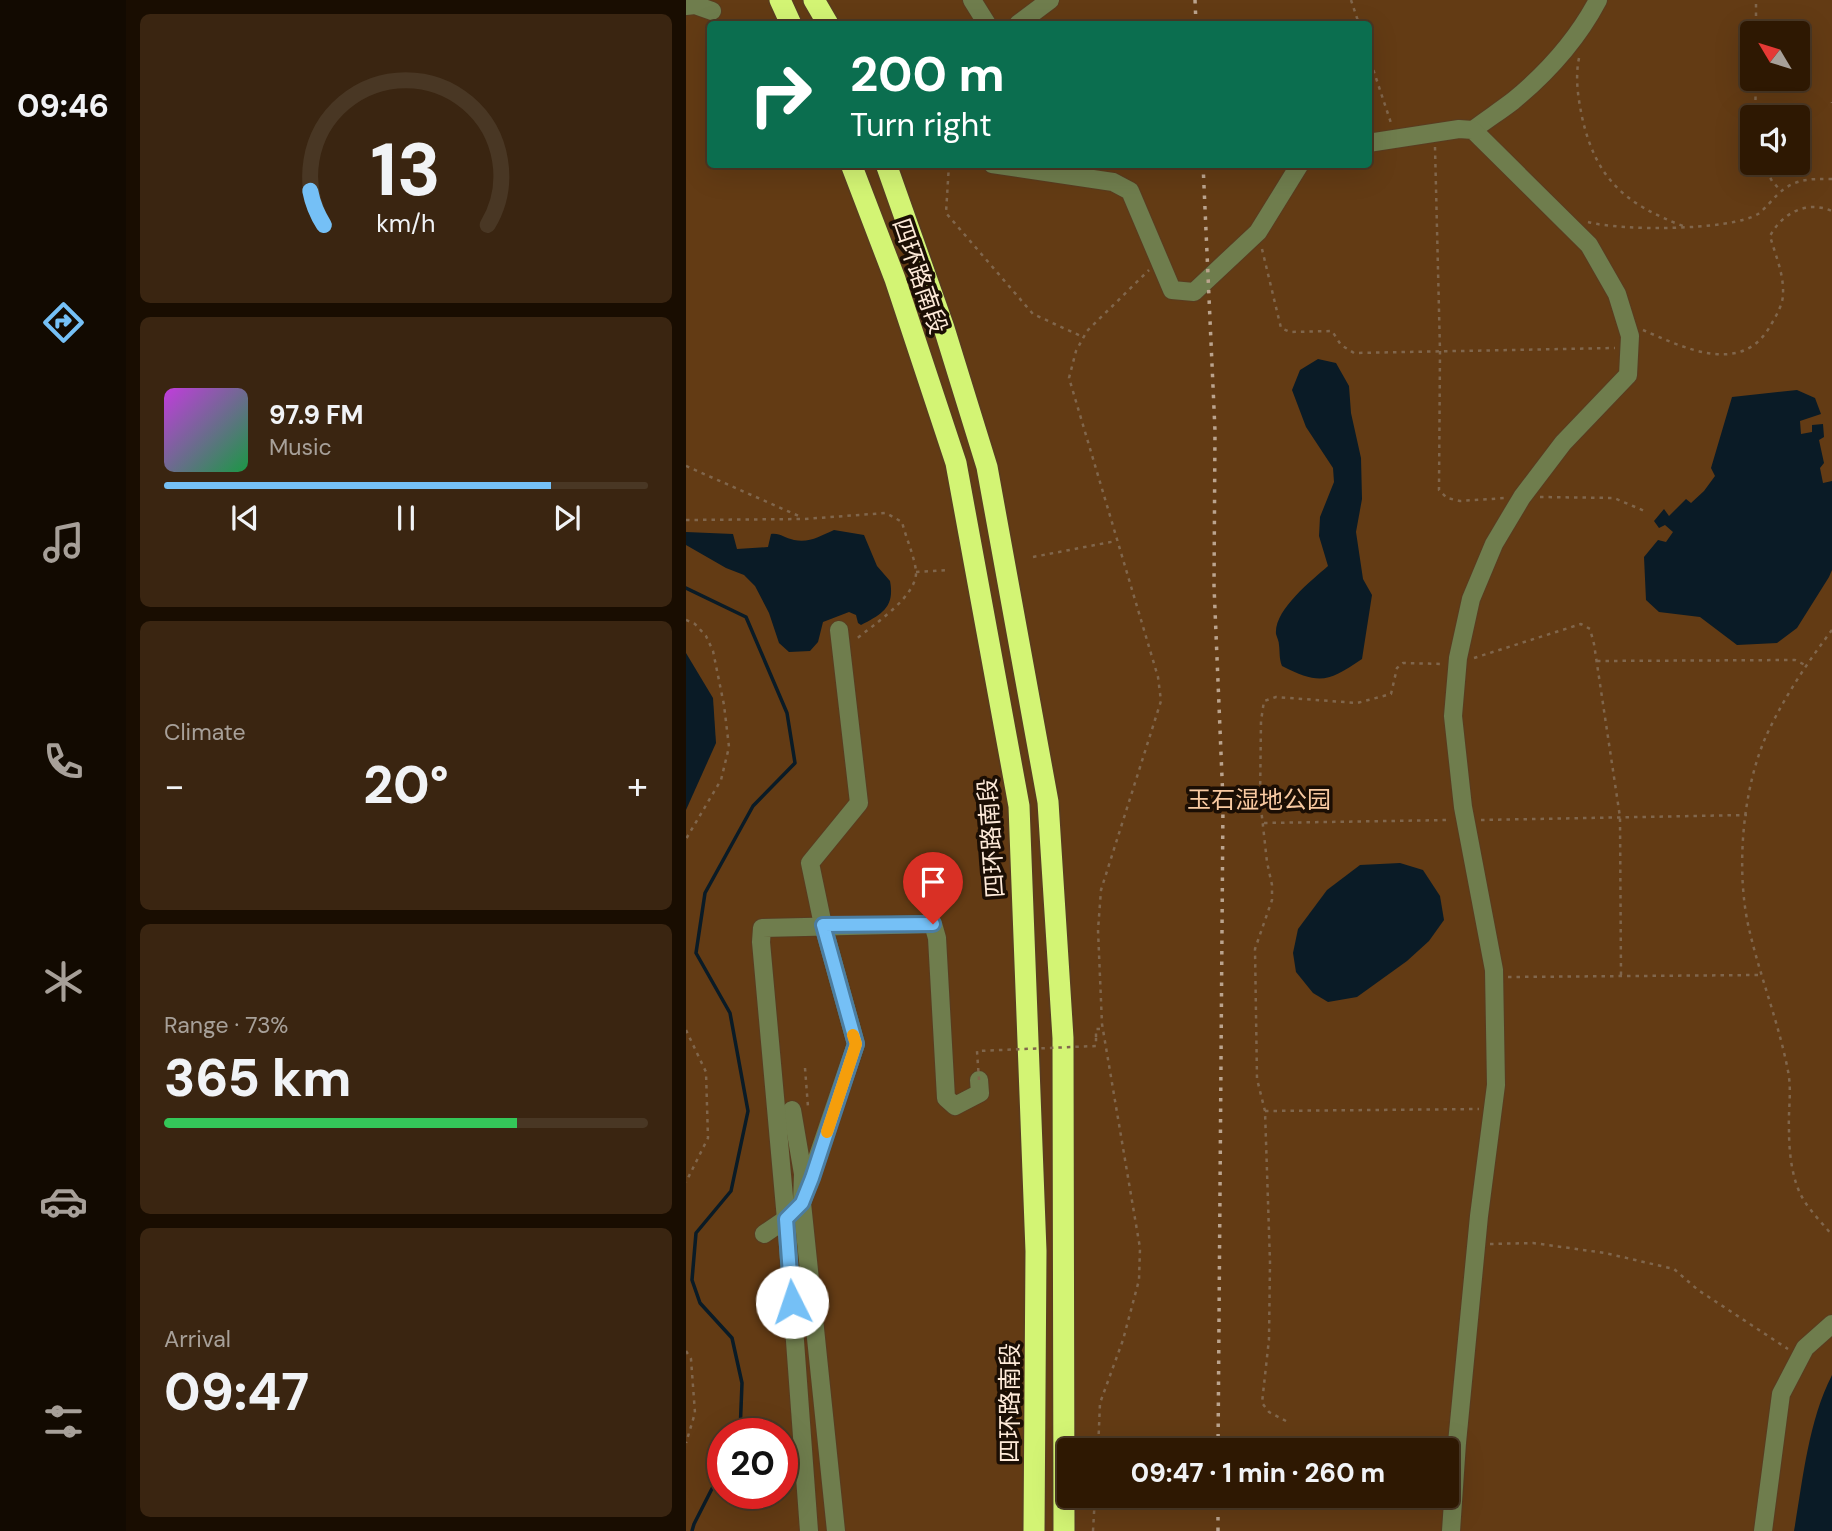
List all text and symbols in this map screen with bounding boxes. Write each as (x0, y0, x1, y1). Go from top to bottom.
north arrow (1740, 21, 1810, 91)
map controls (1740, 21, 1810, 175)
text: 200 m (850, 42, 1005, 106)
icon: right (735, 49, 826, 140)
text: 09:46 (17, 85, 109, 127)
text: Turn right (850, 104, 992, 146)
button: sound (1740, 105, 1810, 175)
text: 13 (371, 123, 441, 218)
text: km/h (376, 207, 436, 240)
street label: 四环路南段 (886, 214, 954, 338)
icon: directions (39, 298, 88, 347)
text: 97.9 FM (269, 398, 364, 432)
text: Music (269, 432, 332, 462)
icon: previous (226, 499, 264, 537)
icon: pause (387, 499, 425, 537)
icon: next (548, 499, 586, 537)
icon: music (39, 518, 88, 567)
text: Climate (164, 717, 246, 747)
icon: phone (39, 737, 88, 786)
text: 20° (363, 751, 449, 819)
text: − (164, 761, 185, 811)
text: + (627, 761, 648, 811)
street label: 四环路南段 (971, 777, 1011, 899)
park label: 玉石湿地公园 (1187, 784, 1331, 815)
pin (903, 852, 963, 924)
icon: arrive (914, 863, 952, 901)
icon: climate (39, 957, 88, 1006)
text: Range · 73% (164, 1010, 288, 1040)
text: 365 km (164, 1044, 352, 1112)
icon: car (39, 1177, 88, 1226)
position arrow (755, 1265, 829, 1339)
text: Arrival (164, 1324, 231, 1354)
street label: 四环路南段 (994, 1343, 1025, 1463)
text: 09:47 (164, 1358, 309, 1426)
icon: filters (39, 1397, 88, 1446)
speed limit sign: 20 (707, 1418, 798, 1509)
text: 09:47 · 1 min · 260 m (1131, 1456, 1385, 1490)

